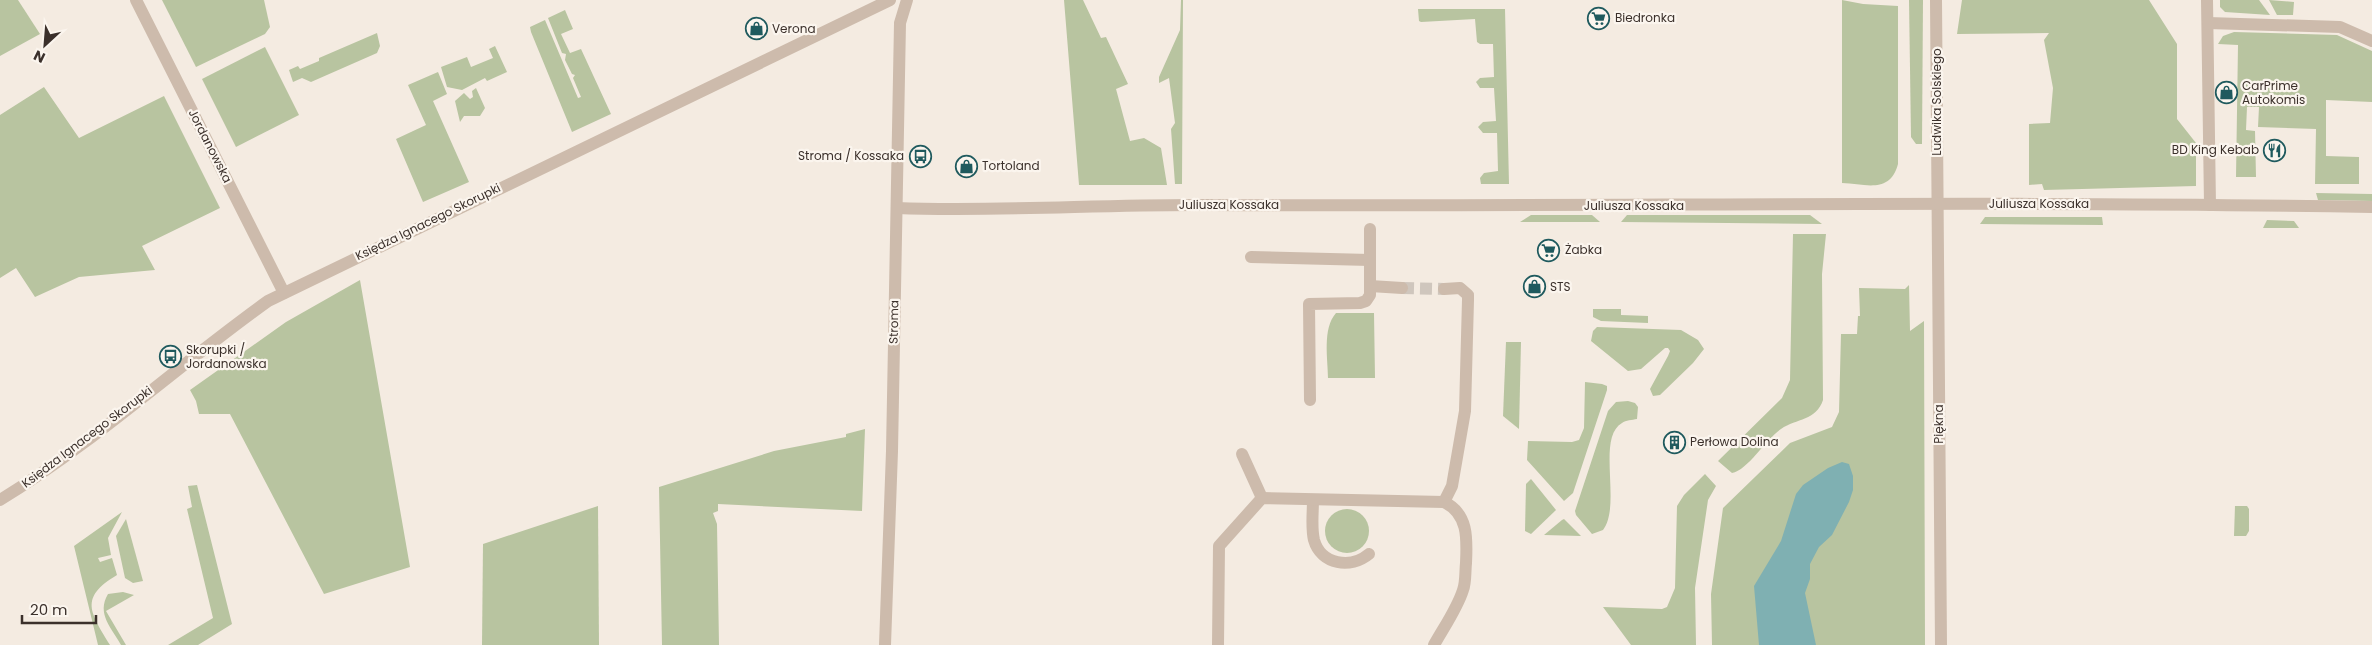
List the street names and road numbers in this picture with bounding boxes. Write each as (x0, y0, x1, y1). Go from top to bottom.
street label: Ludwika Solskiego (1928, 48, 1945, 156)
street label: Jordanowska (185, 106, 236, 185)
street label: Księdza Ignacego Skorupki (352, 179, 503, 264)
street label: Juliusza Kossaka (1989, 195, 2089, 212)
street label: Juliusza Kossaka (1179, 196, 1279, 213)
street label: Juliusza Kossaka (1584, 197, 1684, 214)
street label: Stroma (885, 300, 902, 344)
street label: Księdza Ignacego Skorupki (18, 382, 156, 491)
street label: Piękna (1930, 404, 1947, 444)

